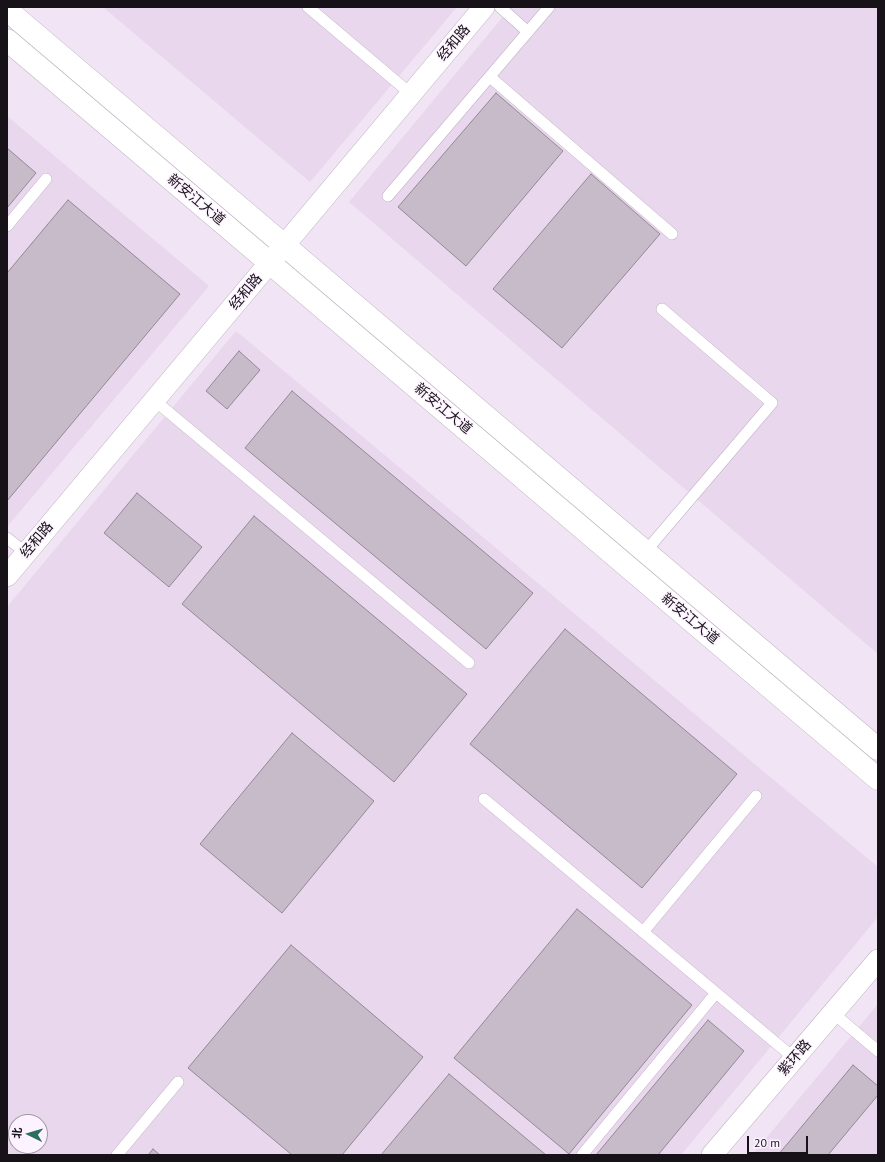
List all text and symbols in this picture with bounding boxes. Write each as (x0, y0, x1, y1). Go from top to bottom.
street label: 经和路 (434, 22, 474, 64)
street label: 新安江大道 (164, 171, 228, 229)
street label: 经和路 (226, 271, 266, 313)
street label: 新安江大道 (411, 380, 475, 438)
street label: 经和路 (17, 519, 57, 561)
street label: 新安江大道 (658, 590, 722, 648)
street label: 紫环路 (775, 1037, 815, 1079)
north arrow (8, 1114, 48, 1154)
text: 北 (10, 1127, 24, 1139)
scale bar (749, 1128, 810, 1154)
text: 20 m (754, 1135, 780, 1150)

